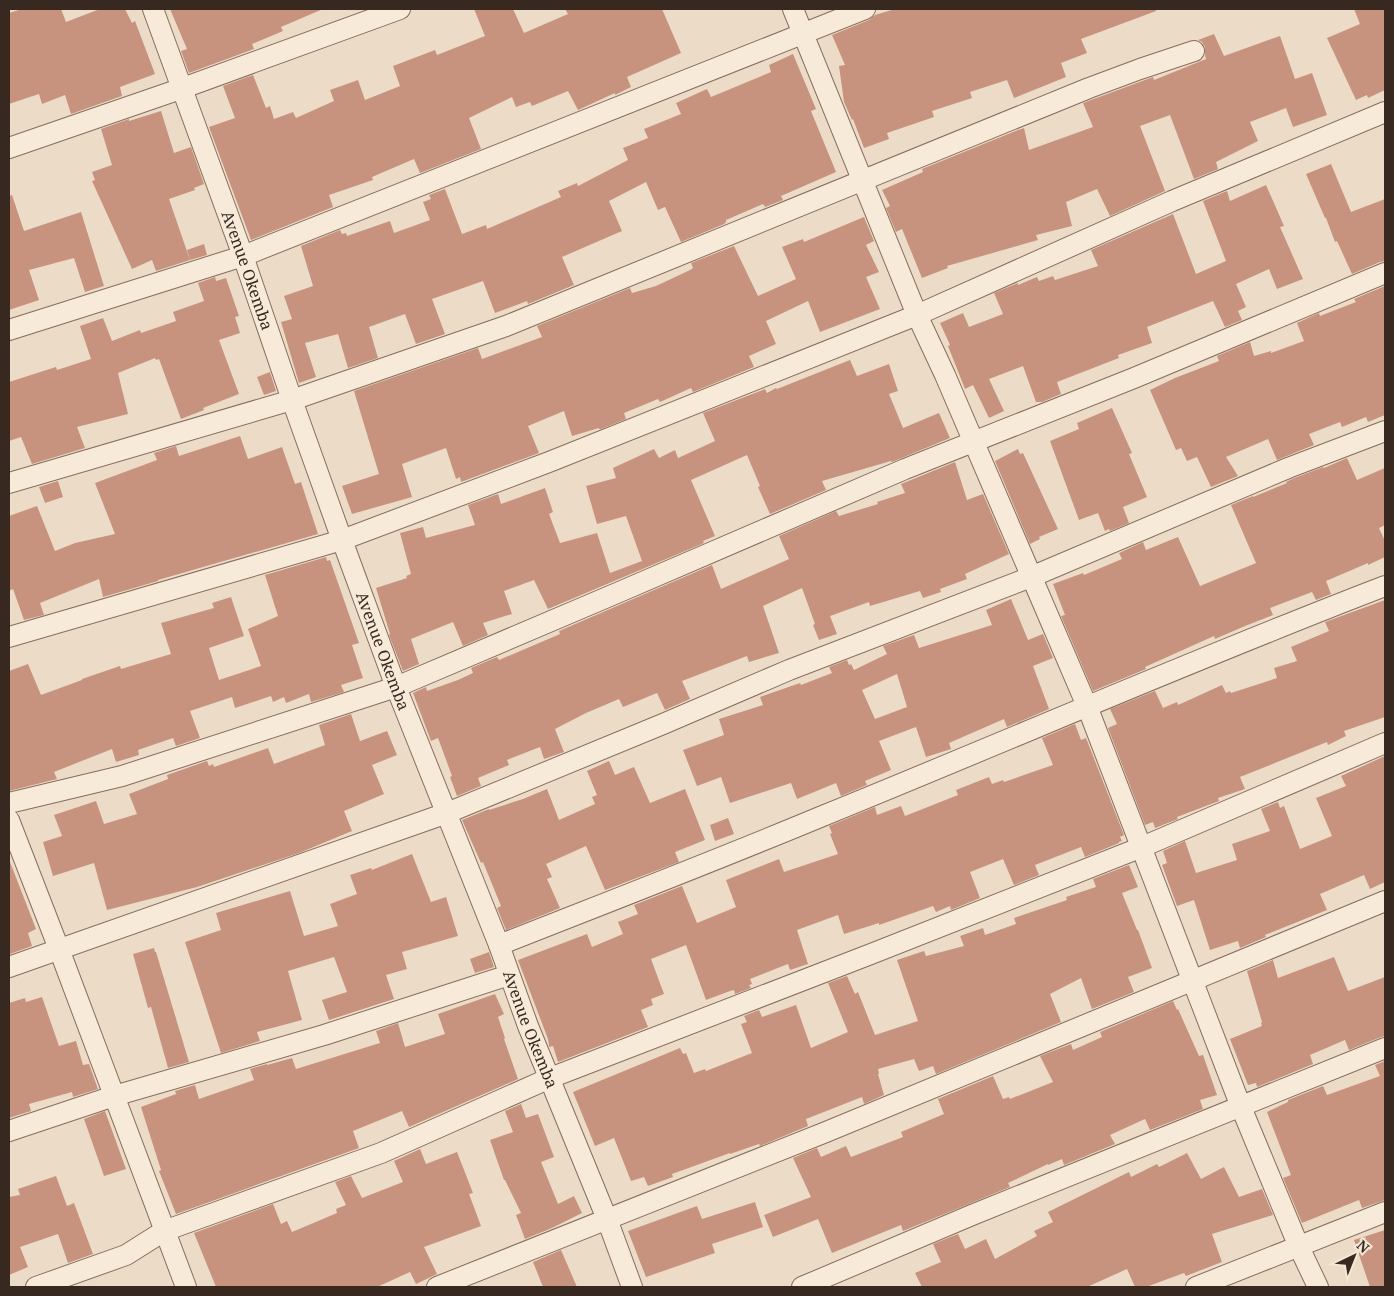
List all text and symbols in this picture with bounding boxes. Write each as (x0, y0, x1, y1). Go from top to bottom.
street label: Avenue Okemba (216, 208, 278, 333)
street label: Avenue Okemba (351, 589, 415, 714)
street label: Avenue Okemba (498, 967, 563, 1092)
north arrow (1329, 1231, 1379, 1281)
text: N (1353, 1235, 1374, 1257)

